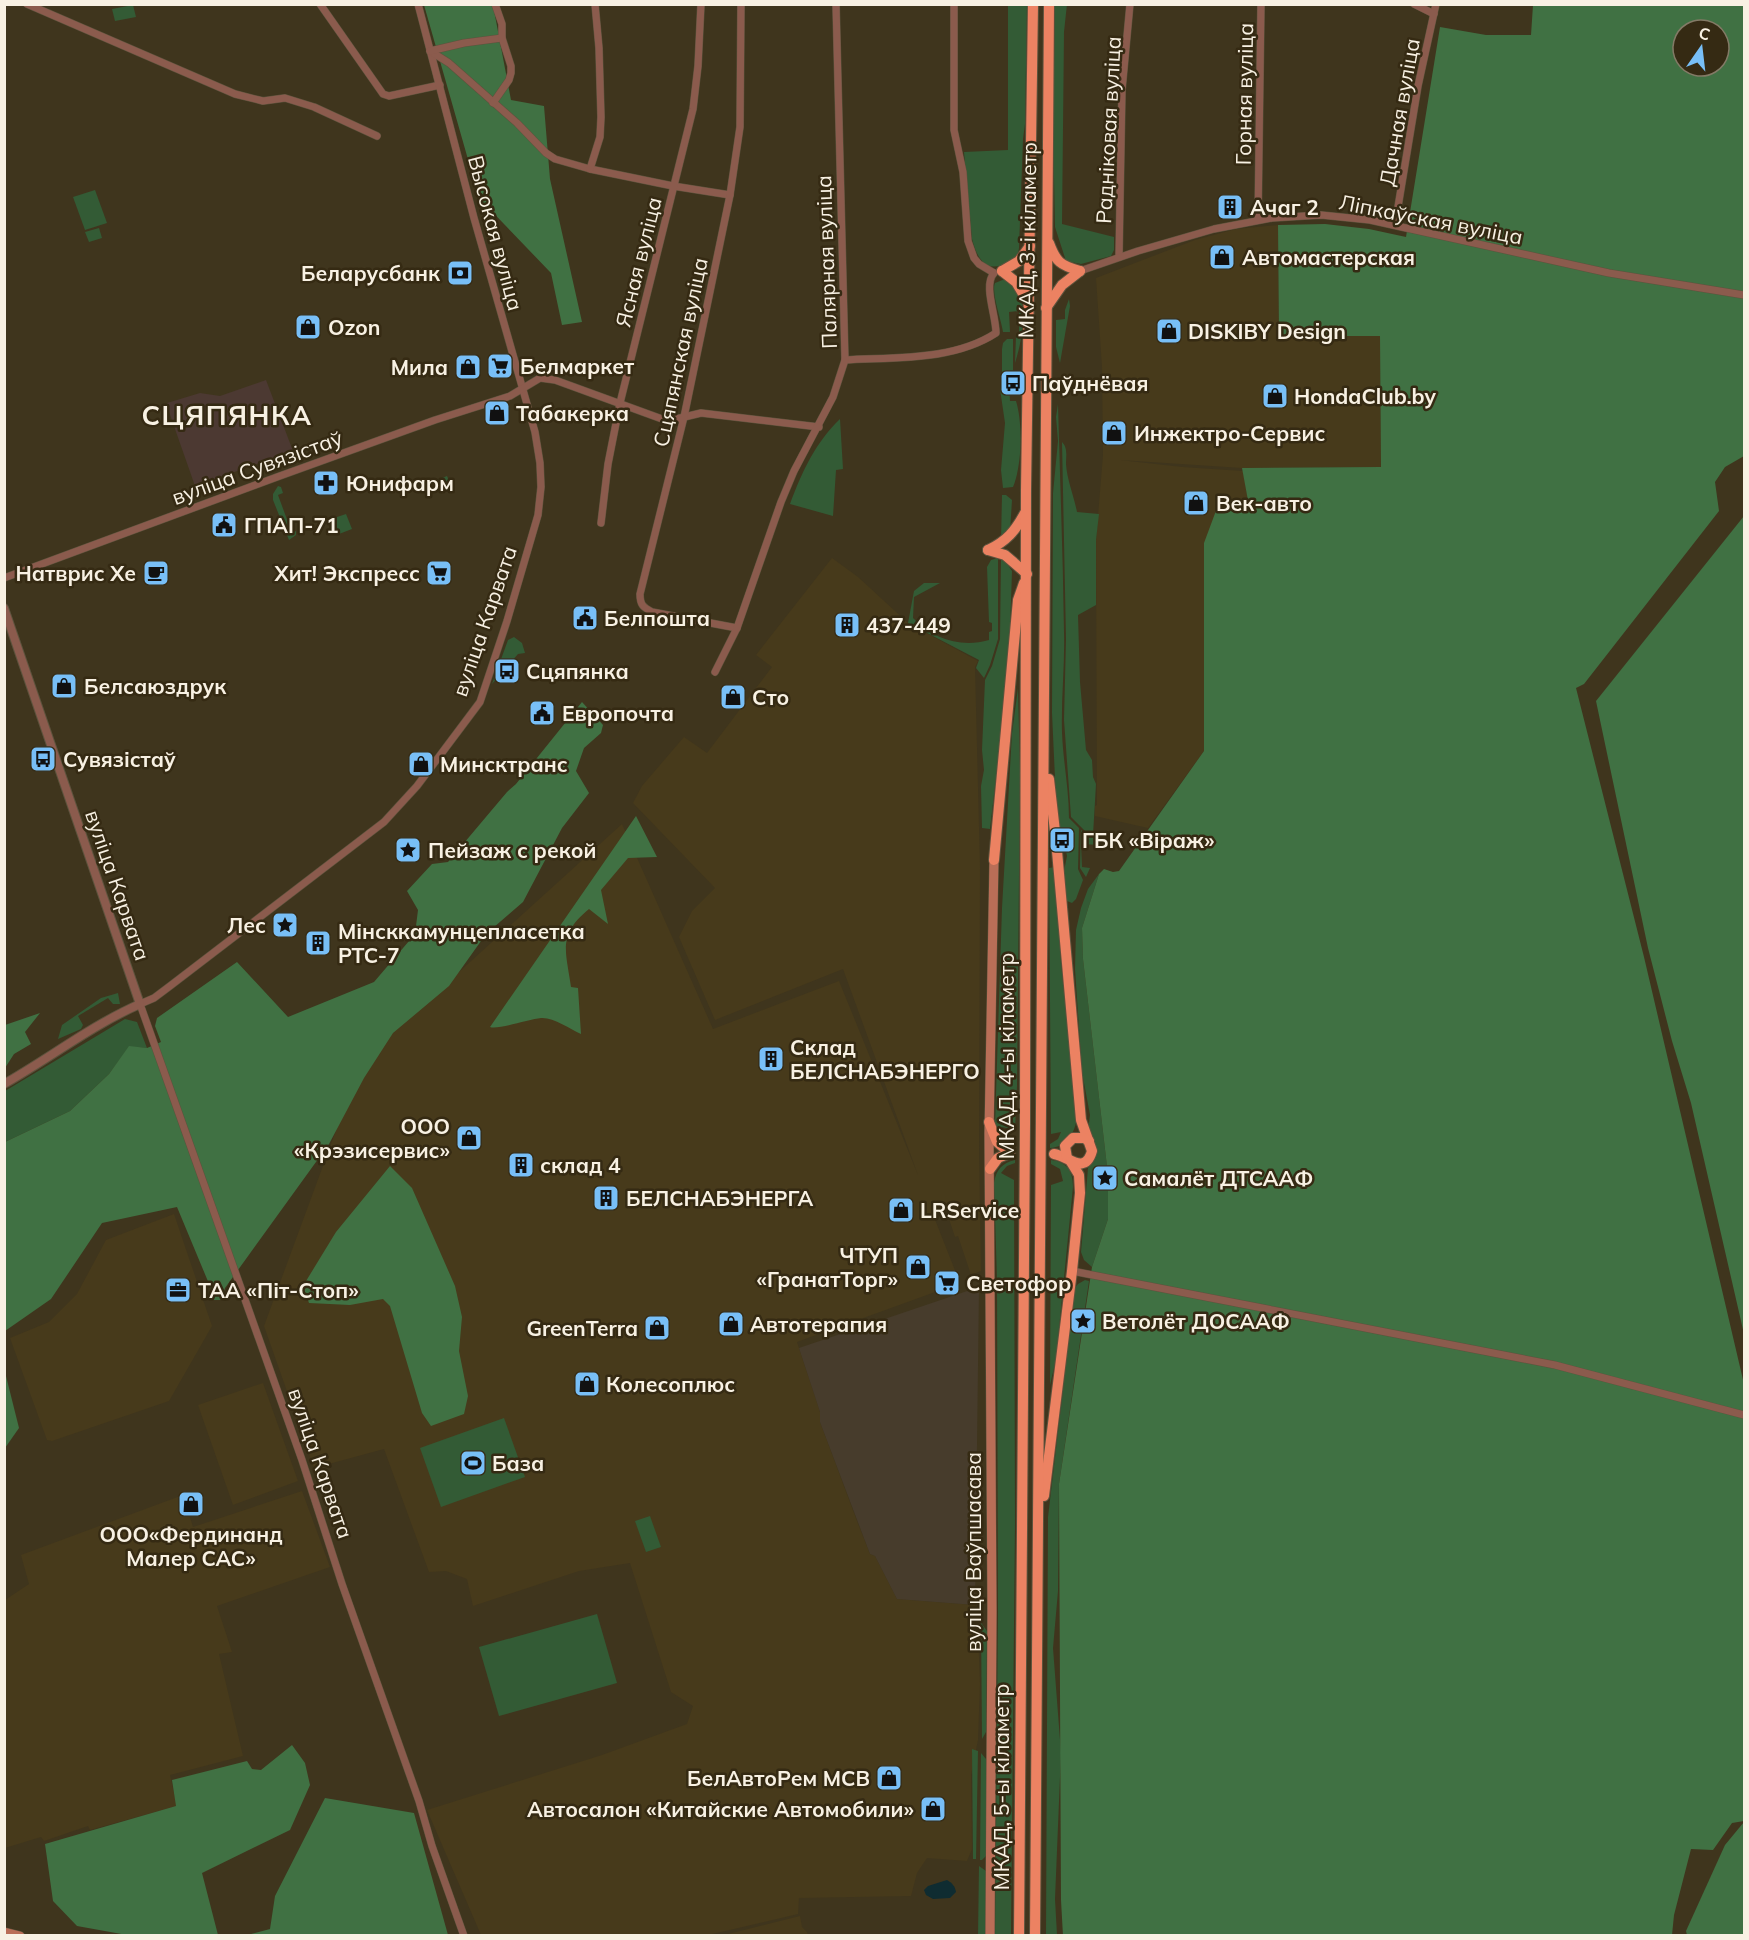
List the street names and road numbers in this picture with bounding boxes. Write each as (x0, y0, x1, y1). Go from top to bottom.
street label: Горная вуліца (1230, 23, 1258, 165)
street label: Радніковая вуліца (1090, 36, 1126, 224)
street label: Дачная вуліца (1373, 36, 1425, 188)
street label: МКАД, 3-і кіламетр (1012, 142, 1042, 338)
street label: Высокая вуліца (463, 153, 529, 313)
street label: Палярная вуліца (810, 175, 842, 349)
street label: Ліпкаўская вуліца (1337, 188, 1525, 250)
street label: Ясная вуліца (609, 194, 667, 330)
street label: Сцяпянская вуліца (647, 255, 713, 449)
street label: вуліца Сувязістаў (168, 424, 346, 510)
street label: вуліца Карвата (446, 542, 522, 700)
street label: вуліца Карвата (80, 806, 156, 964)
street label: МКАД, 4-ы кіламетр (993, 953, 1019, 1159)
street label: вуліца Карвата (283, 1384, 359, 1542)
street label: вуліца Ваўпшасава (960, 1452, 986, 1652)
street label: МКАД, 5-ы кіламетр (988, 1684, 1014, 1890)

